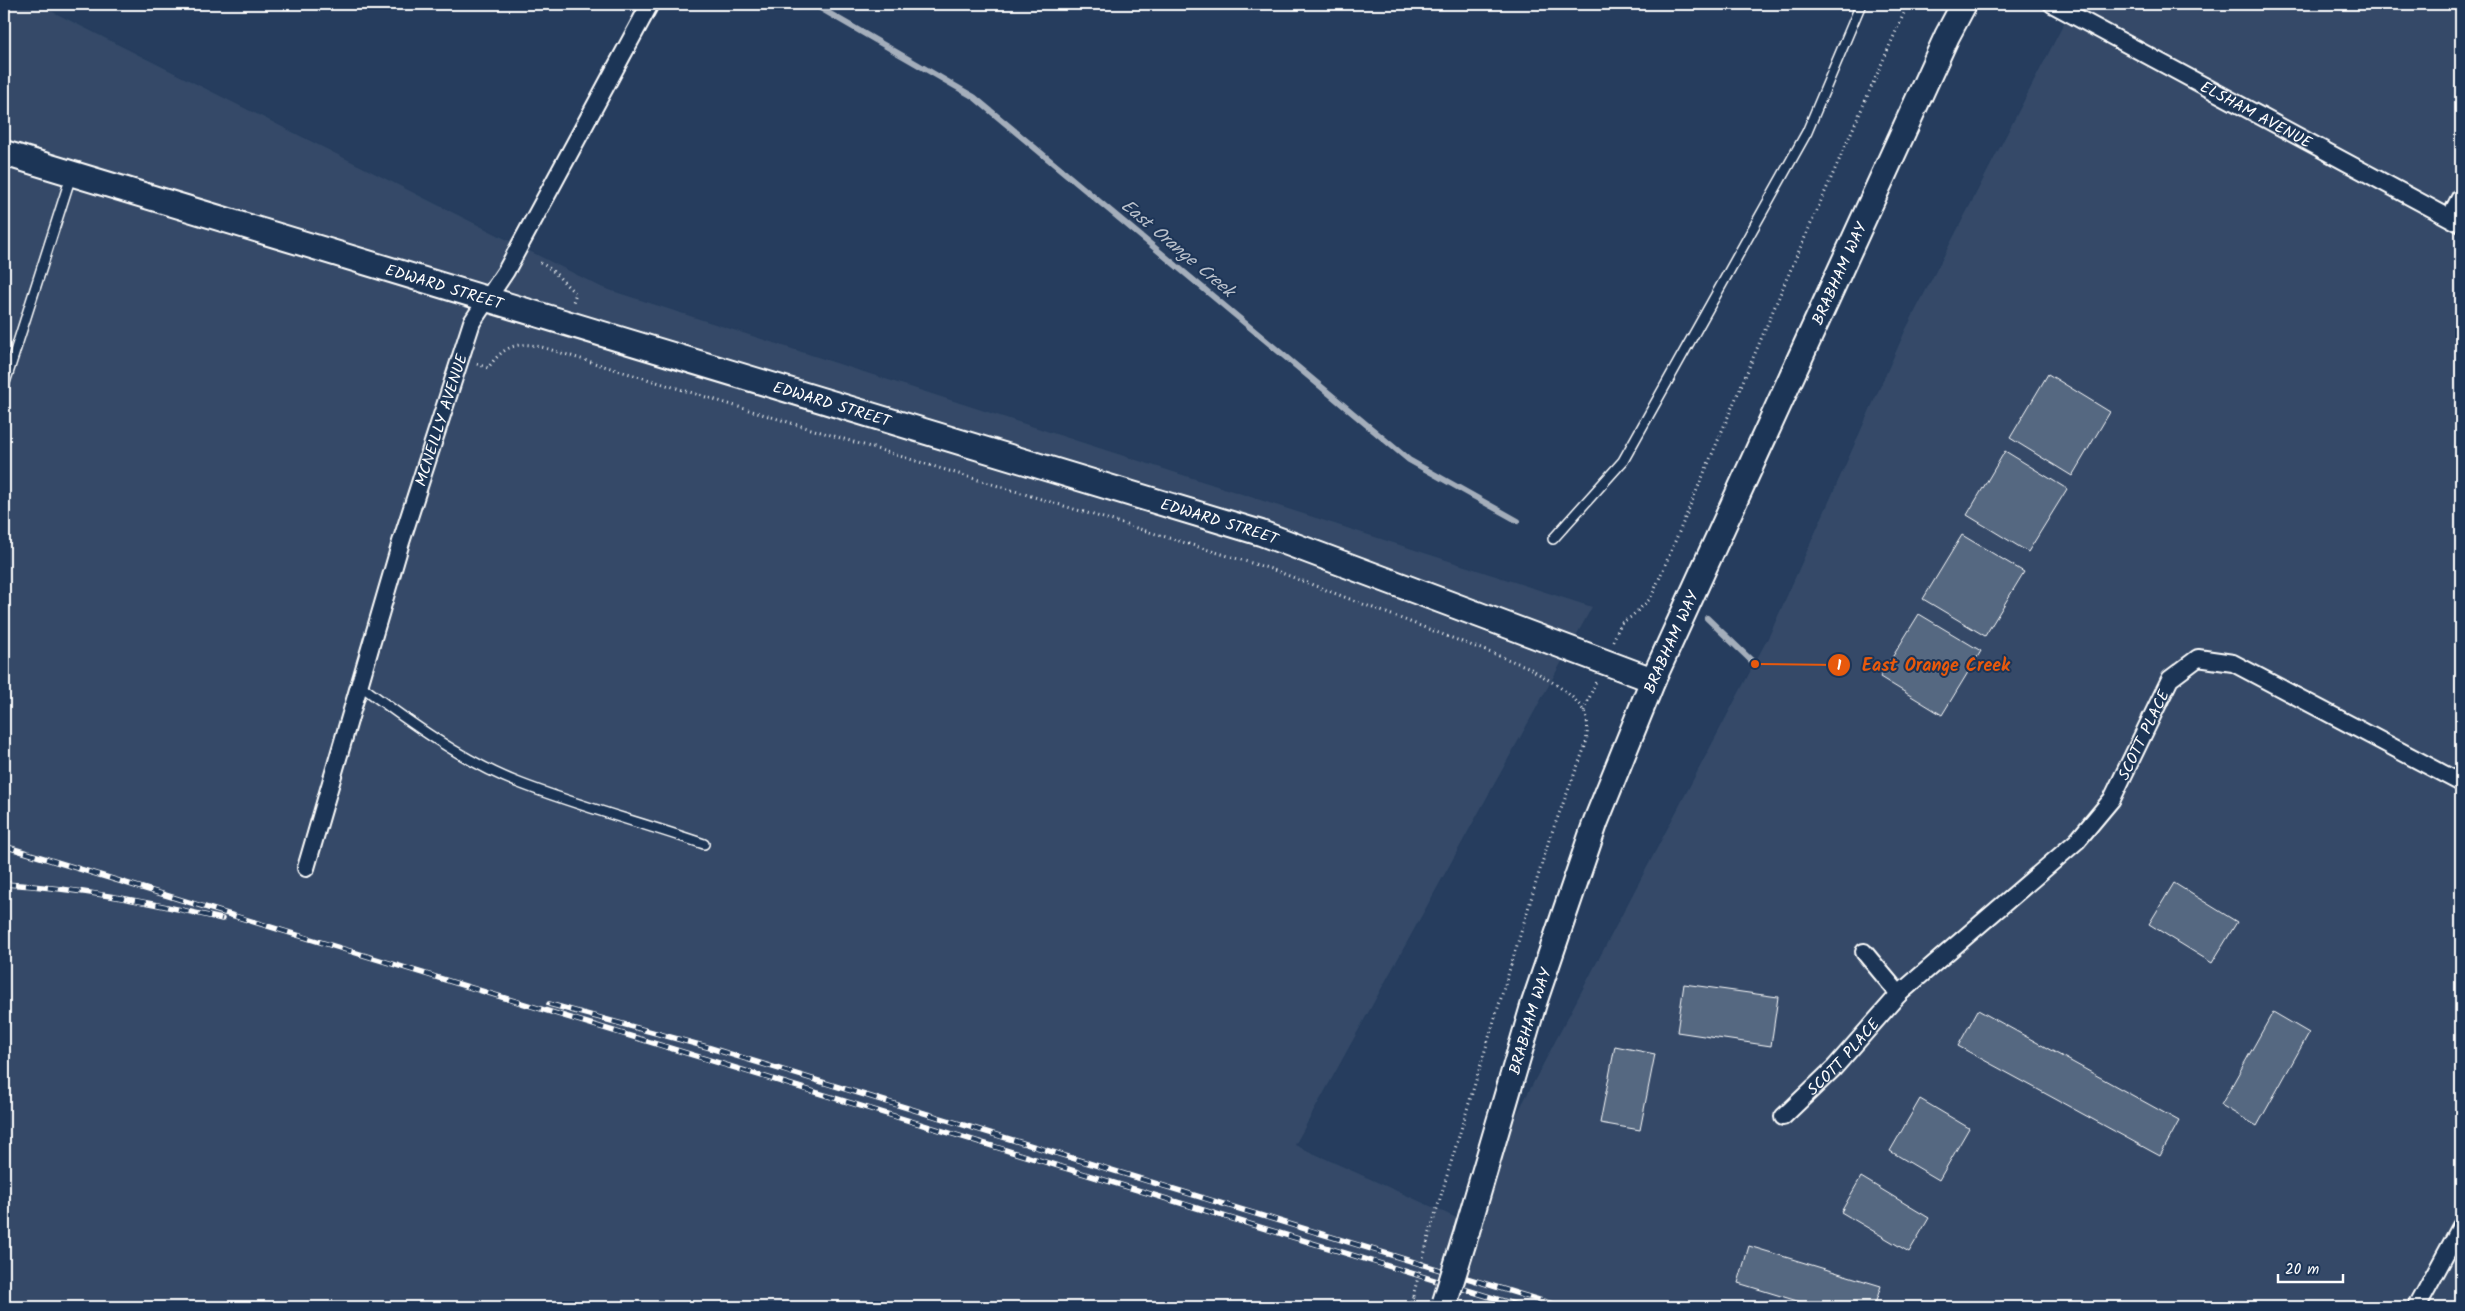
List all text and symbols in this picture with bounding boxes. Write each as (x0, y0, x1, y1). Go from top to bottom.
street label: ELSHAM AVENUE (2195, 75, 2316, 156)
water label: East Orange Creek (1114, 193, 1242, 307)
street label: BRABHAM WAY (1806, 218, 1875, 329)
street label: EDWARD STREET (382, 258, 507, 318)
street label: MCNEILLY AVENUE (409, 350, 475, 490)
street label: EDWARD STREET (770, 375, 895, 435)
street label: EDWARD STREET (1157, 492, 1283, 553)
street label: BRABHAM WAY (1638, 586, 1706, 698)
callout: East Orange Creek (1827, 649, 2020, 682)
text: East Orange Creek (1862, 652, 2011, 681)
text: 1 (1837, 654, 1842, 678)
street label: SCOTT PLACE (2112, 685, 2177, 785)
street label: BRABHAM WAY (1503, 964, 1559, 1078)
street label: SCOTT PLACE (1801, 1013, 1887, 1102)
scale bar (2278, 1251, 2342, 1283)
text: 20 m (2285, 1258, 2319, 1282)

